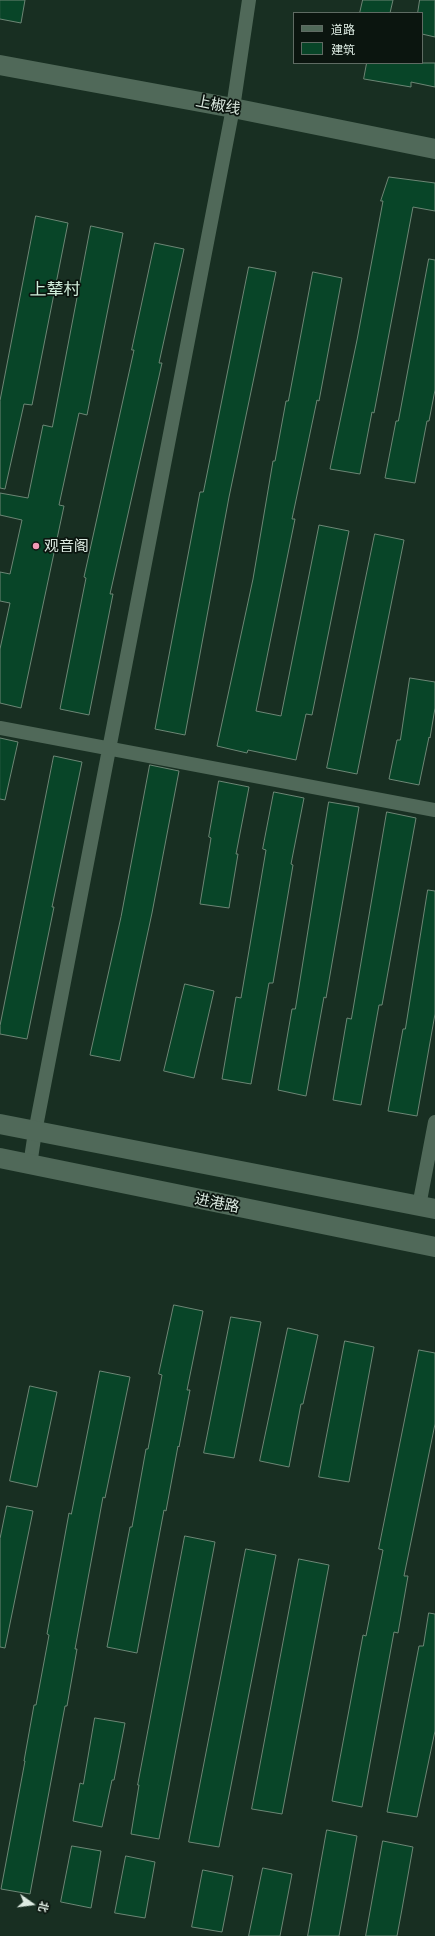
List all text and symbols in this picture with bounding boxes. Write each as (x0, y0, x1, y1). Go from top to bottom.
legend (293, 12, 423, 64)
text: 道路 (331, 22, 355, 36)
text: 建筑 (331, 42, 355, 56)
street label: 上椒线 (194, 92, 242, 118)
district label: 上辇村 (30, 279, 80, 299)
place label: 观音阁 (44, 537, 89, 555)
marker: 观音阁 (31, 541, 41, 551)
street label: 进港路 (193, 1190, 241, 1216)
north arrow (12, 1884, 52, 1924)
text: 北 (36, 1900, 52, 1914)

